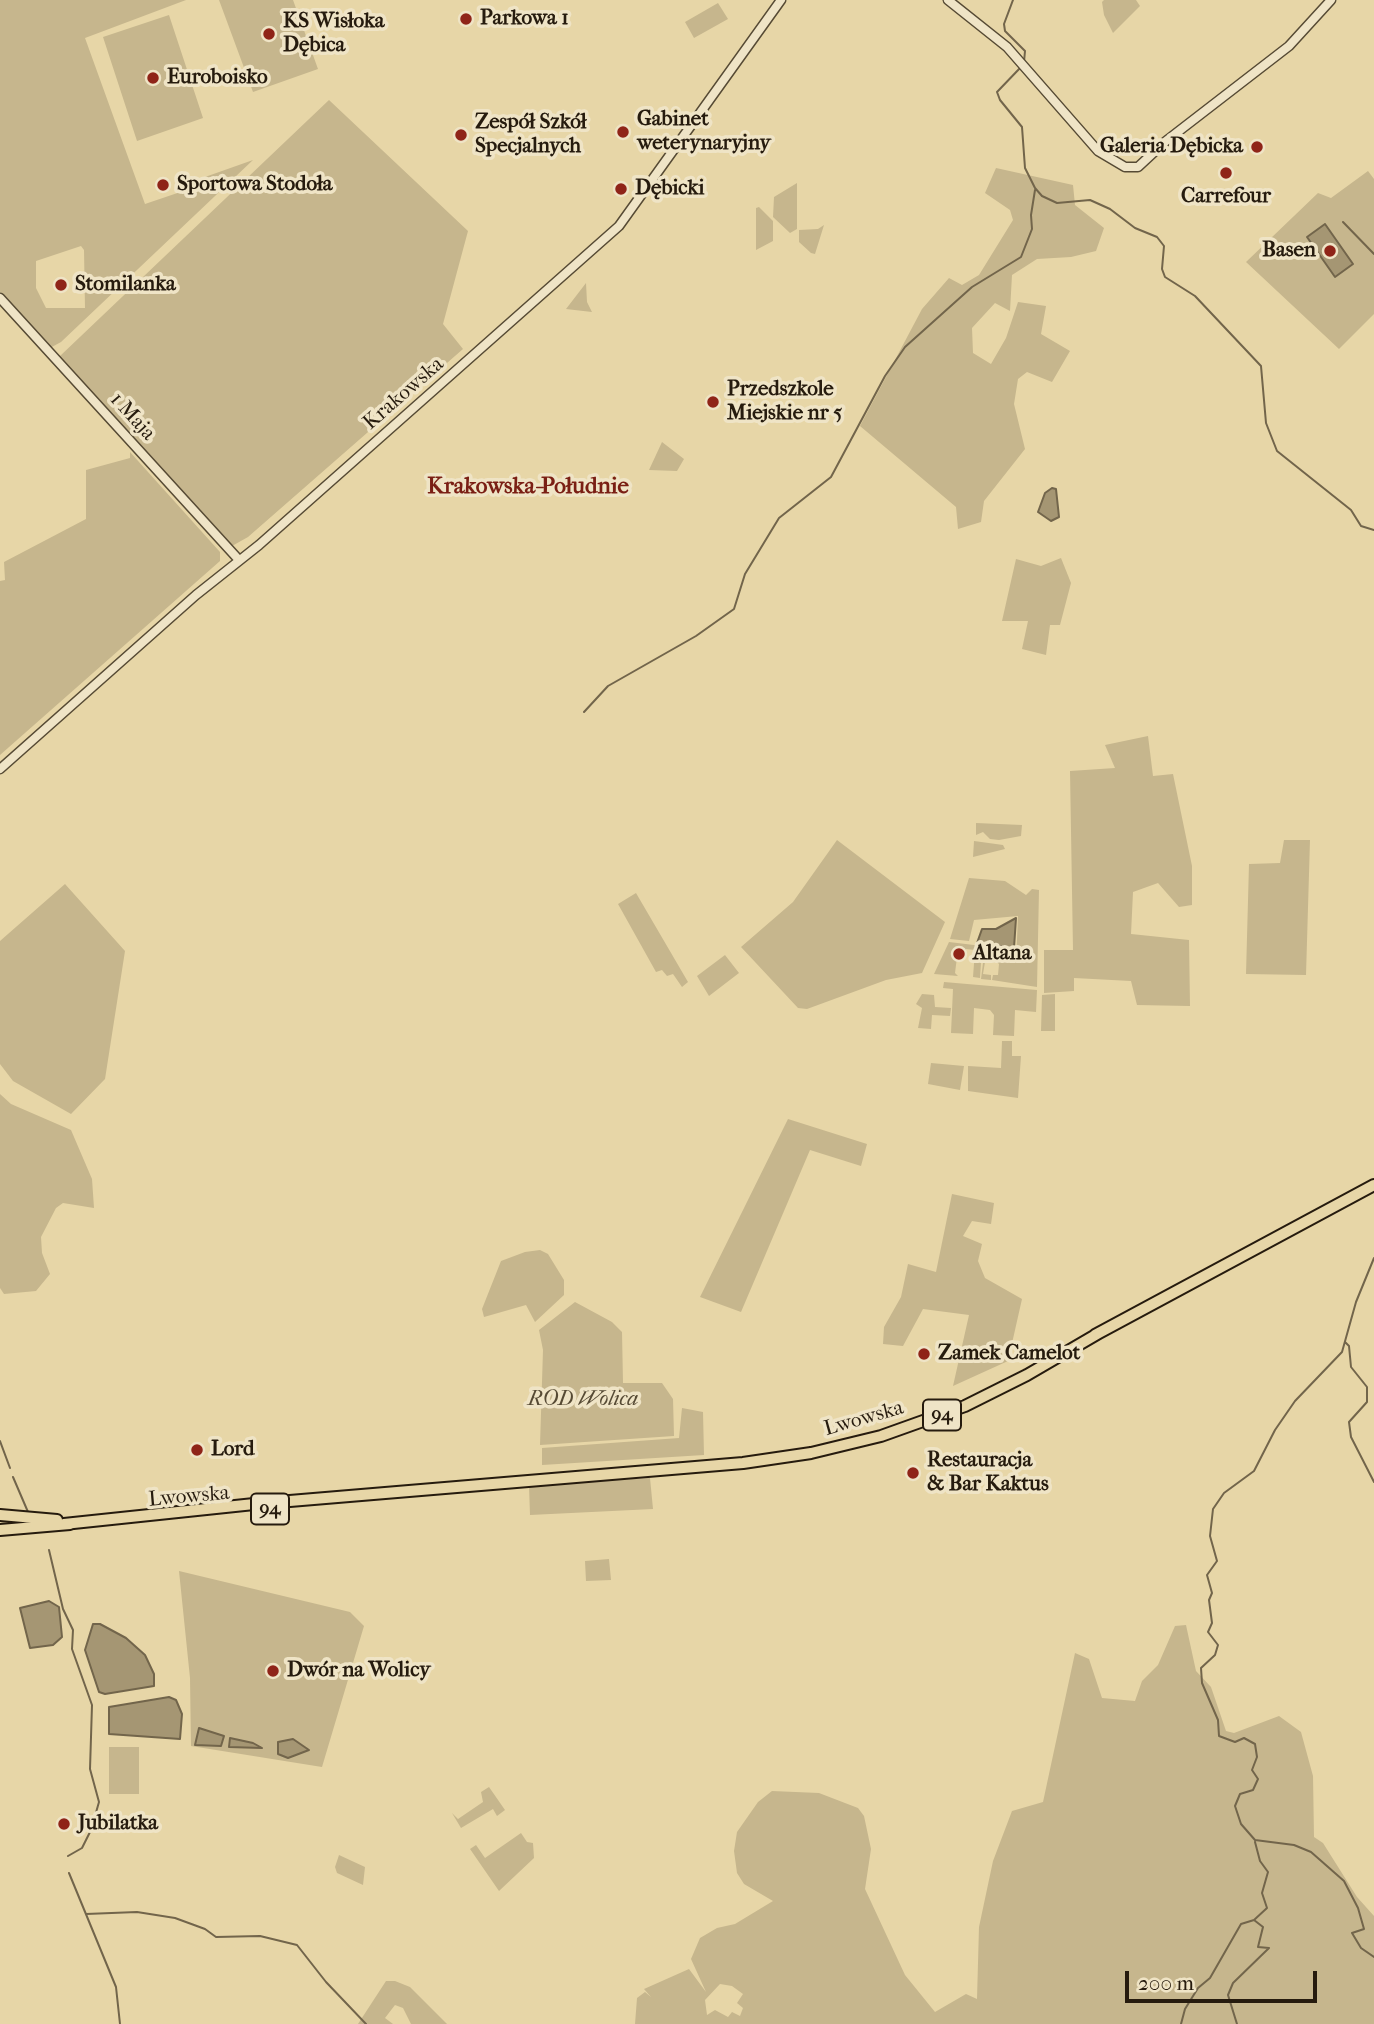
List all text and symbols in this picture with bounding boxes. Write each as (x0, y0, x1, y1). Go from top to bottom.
place label: Parkowa 1 (480, 6, 569, 32)
place label: KS Wisłoka Dębica (283, 9, 384, 59)
marker: Parkowa 1 (458, 11, 474, 27)
marker: KS Wisłoka Dębica (261, 26, 277, 42)
place label: Euroboisko (167, 65, 268, 91)
marker: Euroboisko (145, 70, 161, 86)
place label: Gabinet weterynaryjny (637, 107, 771, 157)
place label: Zespół Szkół Specjalnych (475, 110, 586, 160)
marker: Gabinet weterynaryjny (615, 124, 631, 140)
marker: Zespół Szkół Specjalnych (453, 127, 469, 143)
place label: Galeria Dębicka (1100, 134, 1243, 160)
marker: Galeria Dębicka (1249, 139, 1265, 155)
marker: Carrefour (1218, 165, 1234, 181)
place label: Sportowa Stodoła (177, 172, 333, 198)
place label: Dębicki (635, 176, 705, 202)
marker: Sportowa Stodoła (155, 177, 171, 193)
marker: Dębicki (613, 181, 629, 197)
place label: Carrefour (1181, 184, 1271, 210)
place label: Basen (1262, 238, 1316, 264)
marker: Basen (1322, 243, 1338, 259)
place label: Stomilanka (75, 272, 176, 298)
marker: Stomilanka (53, 277, 69, 293)
street label: Krakowska (359, 352, 449, 436)
place label: Przedszkole Miejskie nr 5 (727, 377, 842, 427)
street label: 1 Maja (104, 388, 160, 446)
marker: Przedszkole Miejskie nr 5 (705, 394, 721, 410)
district label: Krakowska-Południe (427, 473, 629, 501)
place label: Altana (973, 941, 1031, 967)
marker: Altana (951, 946, 967, 962)
place label: Zamek Camelot (938, 1341, 1080, 1367)
marker: Zamek Camelot (916, 1346, 932, 1362)
park label: ROD Wolica (528, 1387, 638, 1413)
street label: Lwowska (821, 1396, 907, 1442)
road number: 94 (923, 1400, 961, 1430)
place label: Lord (211, 1437, 254, 1463)
marker: Lord (189, 1442, 205, 1458)
place label: Restauracja & Bar Kaktus (927, 1448, 1049, 1498)
marker: Restauracja & Bar Kaktus (905, 1465, 921, 1481)
street label: Lwowska (147, 1481, 231, 1513)
road number: 94 (251, 1494, 289, 1525)
place label: Dwór na Wolicy (287, 1658, 430, 1684)
marker: Dwór na Wolicy (265, 1663, 281, 1679)
place label: Jubilatka (78, 1811, 158, 1837)
marker: Jubilatka (56, 1816, 72, 1832)
scale bar (1129, 1958, 1322, 2002)
text: 200 m (1138, 1971, 1194, 1995)

